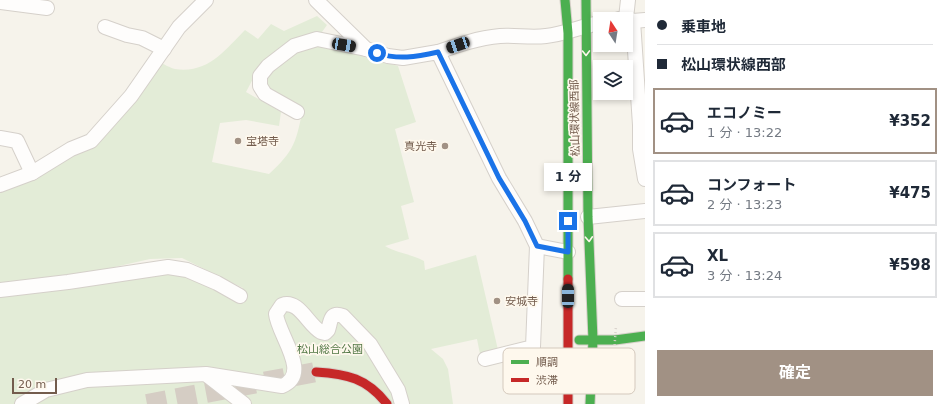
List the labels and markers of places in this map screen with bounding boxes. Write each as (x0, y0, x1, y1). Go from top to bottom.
place label: 宝塔寺 (246, 135, 279, 148)
marker: 宝塔寺 (233, 136, 243, 146)
place label: 真光寺 (404, 140, 437, 153)
marker: 真光寺 (440, 141, 450, 151)
place label: 安城寺 (505, 295, 538, 308)
marker: 安城寺 (492, 296, 502, 306)

